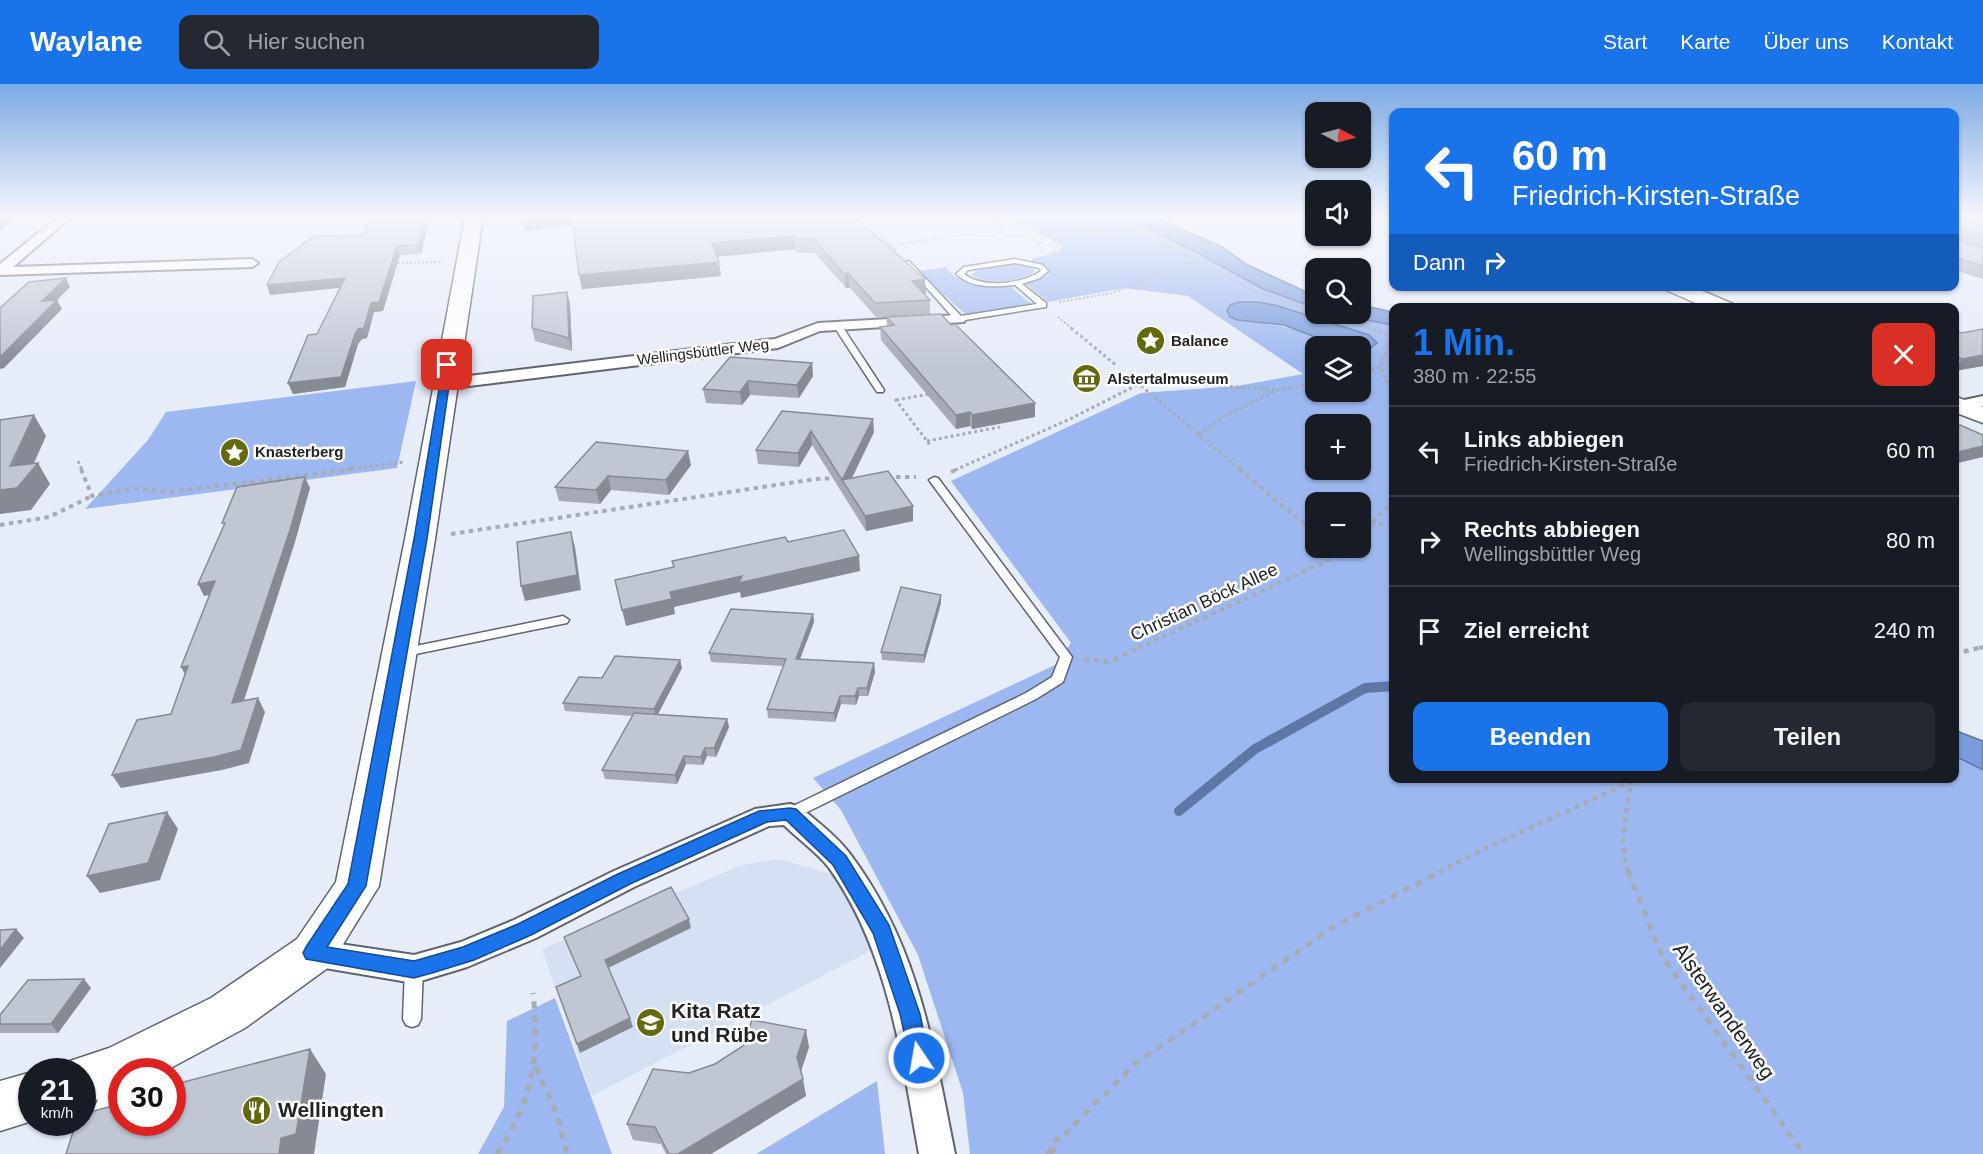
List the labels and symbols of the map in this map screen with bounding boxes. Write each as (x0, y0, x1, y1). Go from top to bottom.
north arrow (1305, 102, 1371, 168)
place icon: Balance (1134, 325, 1166, 357)
place label: Balance (1171, 332, 1229, 349)
street label: Wellingsbüttler Weg (636, 335, 770, 368)
pin (421, 339, 472, 390)
museum icon: Alstertalmuseum (1070, 363, 1102, 395)
place label: Alstertalmuseum (1107, 370, 1229, 387)
place icon: Knasterberg (218, 436, 250, 468)
place label: Knasterberg (255, 443, 343, 460)
street label: Christian Böck Allee (1127, 559, 1281, 645)
street label: Alsterwanderweg (1669, 938, 1780, 1083)
place label: Kita Ratz und Rübe (671, 999, 768, 1046)
school or university icon: Kita Ratz und Rübe (634, 1007, 666, 1039)
position arrow (887, 1026, 951, 1090)
speed limit sign: 30 (108, 1058, 186, 1136)
restaurant icon: Wellingten (241, 1094, 273, 1126)
place label: Wellingten (278, 1098, 384, 1121)

